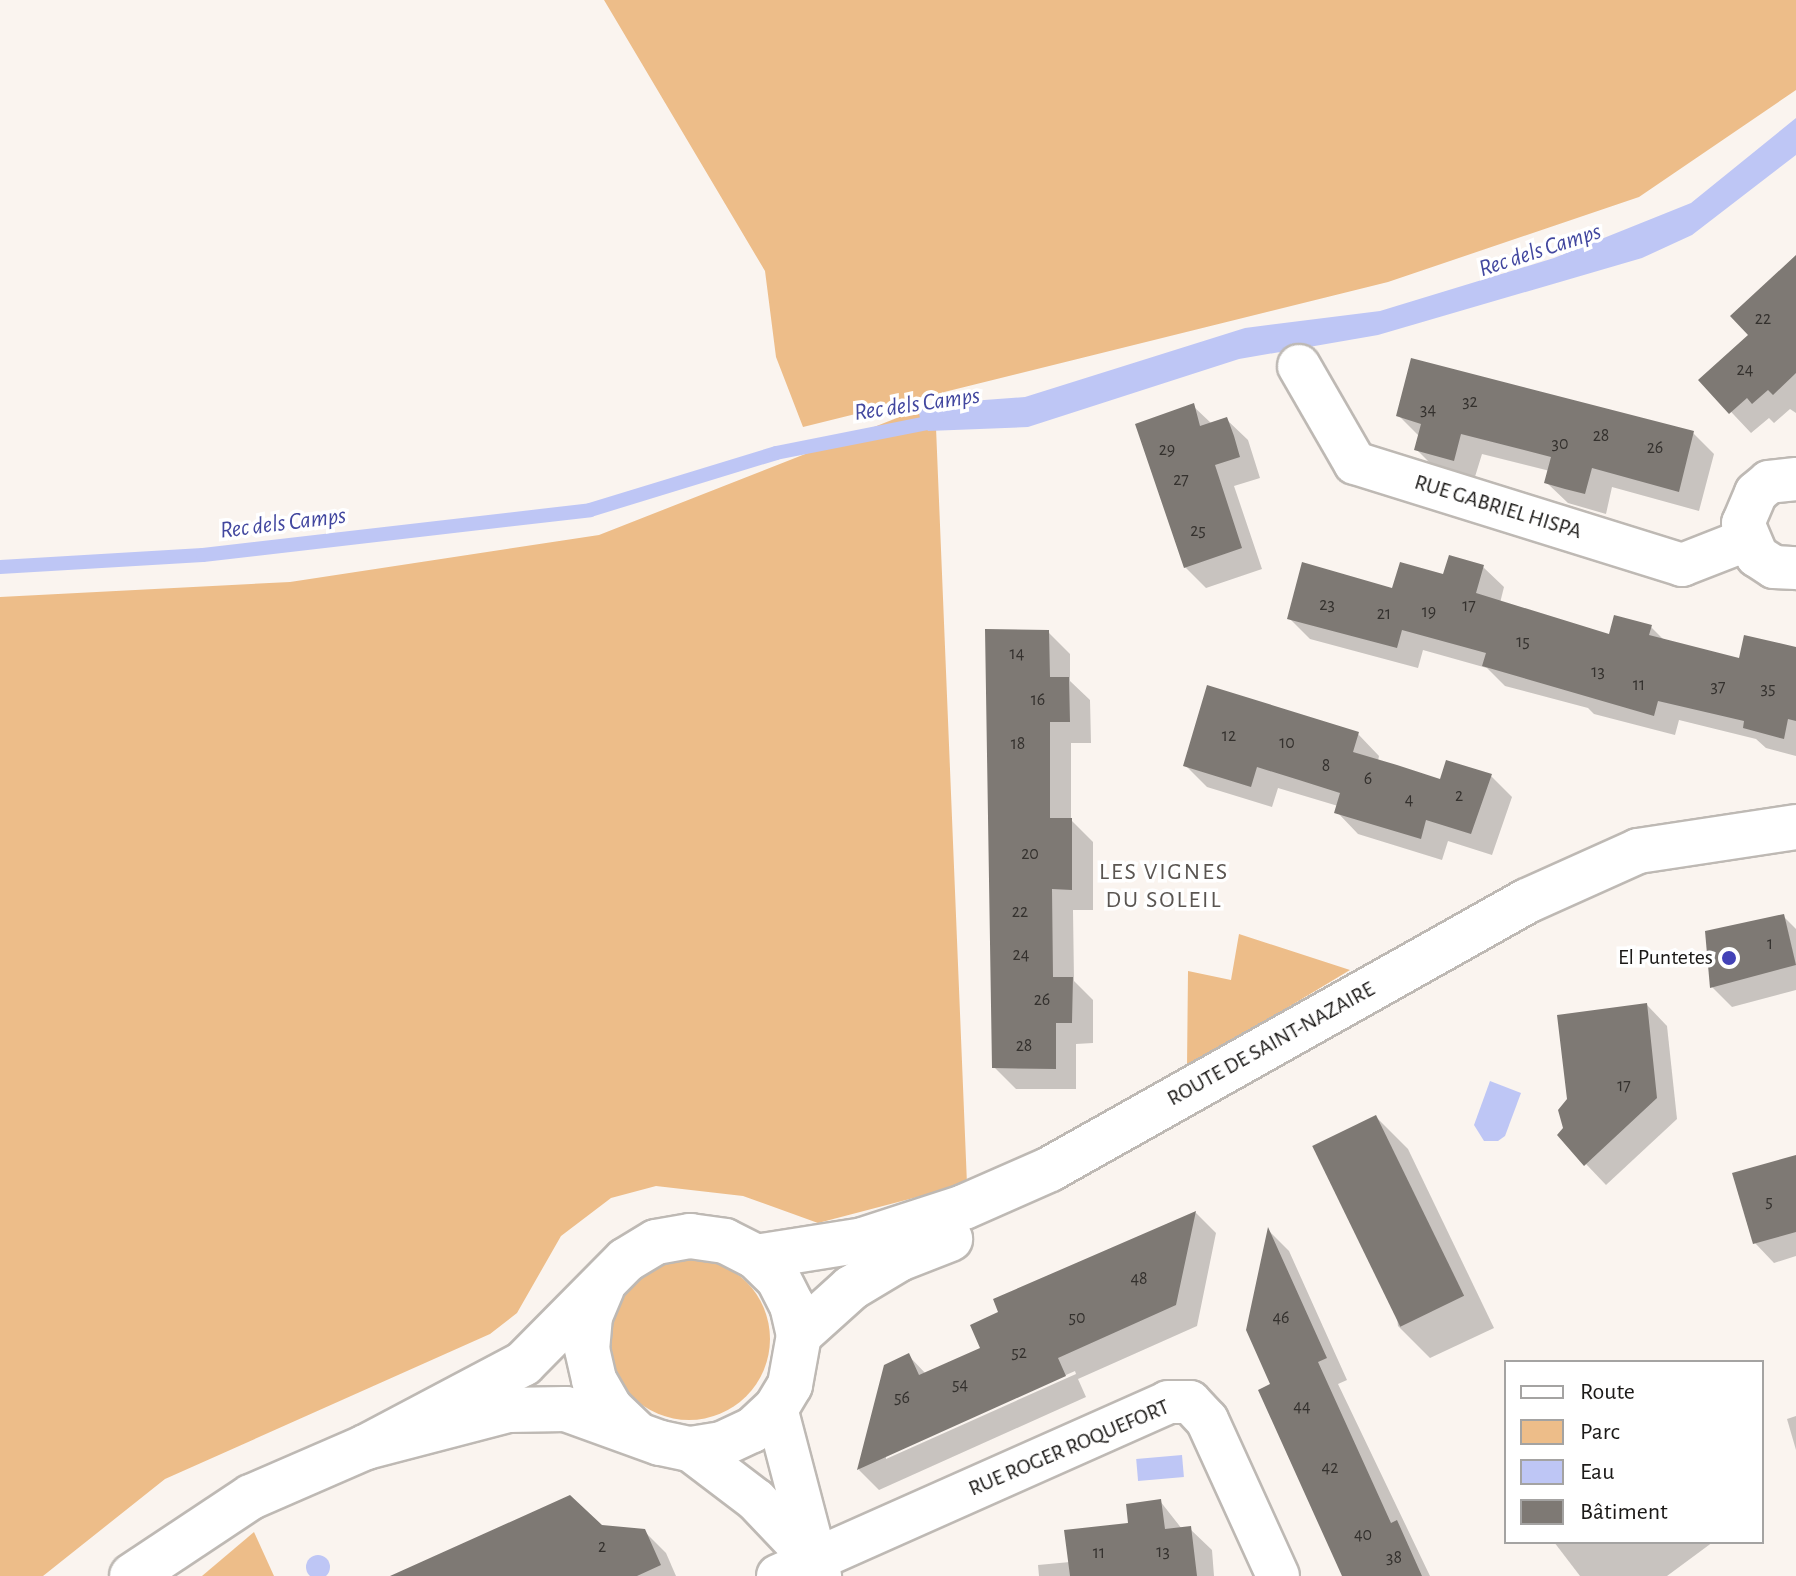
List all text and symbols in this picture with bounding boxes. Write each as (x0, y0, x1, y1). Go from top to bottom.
water label: Rec dels Camps (1475, 218, 1605, 284)
house number: 22 (1755, 308, 1771, 330)
house number: 24 (1737, 359, 1753, 381)
water label: Rec dels Camps (852, 382, 982, 428)
house number: 32 (1462, 391, 1478, 413)
house number: 34 (1420, 399, 1436, 421)
house number: 28 (1593, 425, 1609, 447)
house number: 30 (1552, 433, 1568, 455)
house number: 26 (1647, 437, 1663, 459)
house number: 29 (1159, 439, 1175, 461)
house number: 27 (1173, 469, 1189, 491)
street label: RUE GABRIEL HISPA (1411, 469, 1585, 545)
water label: Rec dels Camps (218, 502, 348, 546)
house number: 25 (1190, 520, 1206, 542)
house number: 23 (1319, 594, 1335, 616)
house number: 17 (1462, 595, 1476, 617)
house number: 19 (1422, 601, 1436, 623)
house number: 21 (1377, 603, 1391, 625)
house number: 15 (1516, 631, 1530, 653)
house number: 14 (1010, 643, 1024, 665)
house number: 13 (1591, 661, 1605, 683)
house number: 11 (1633, 674, 1645, 696)
house number: 37 (1711, 676, 1725, 698)
house number: 35 (1761, 678, 1775, 700)
house number: 16 (1031, 689, 1045, 711)
house number: 12 (1222, 725, 1236, 747)
house number: 10 (1279, 732, 1295, 754)
house number: 18 (1011, 733, 1025, 755)
house number: 8 (1322, 755, 1330, 777)
house number: 6 (1364, 768, 1372, 790)
house number: 2 (1455, 785, 1463, 807)
house number: 4 (1405, 789, 1413, 811)
house number: 20 (1021, 843, 1039, 865)
district label: LES VIGNES DU SOLEIL (1099, 859, 1229, 915)
house number: 22 (1012, 901, 1028, 923)
house number: 1 (1767, 933, 1773, 955)
house number: 24 (1013, 944, 1029, 966)
place label: El Puntetes (1618, 945, 1713, 971)
marker: El Puntetes (1720, 949, 1738, 967)
street label: ROUTE DE SAINT-NAZAIRE (1163, 976, 1379, 1112)
house number: 26 (1034, 989, 1050, 1011)
house number: 28 (1016, 1035, 1032, 1057)
house number: 17 (1617, 1075, 1631, 1097)
house number: 5 (1765, 1191, 1773, 1213)
house number: 48 (1130, 1268, 1148, 1290)
house number: 50 (1068, 1307, 1086, 1329)
house number: 46 (1272, 1307, 1290, 1329)
house number: 52 (1011, 1342, 1027, 1364)
legend (1504, 1360, 1764, 1544)
house number: 54 (952, 1374, 968, 1396)
text: Route (1580, 1380, 1635, 1404)
house number: 56 (894, 1387, 910, 1409)
street label: RUE ROGER ROQUEFORT (965, 1394, 1173, 1502)
house number: 44 (1293, 1396, 1311, 1418)
text: Parc (1580, 1420, 1620, 1444)
house number: 42 (1322, 1457, 1338, 1479)
text: Eau (1580, 1460, 1614, 1484)
text: Bâtiment (1580, 1500, 1668, 1524)
house number: 40 (1354, 1524, 1372, 1546)
house number: 2 (598, 1536, 606, 1558)
house number: 13 (1156, 1541, 1170, 1563)
house number: 11 (1093, 1542, 1105, 1564)
house number: 38 (1386, 1547, 1402, 1569)

